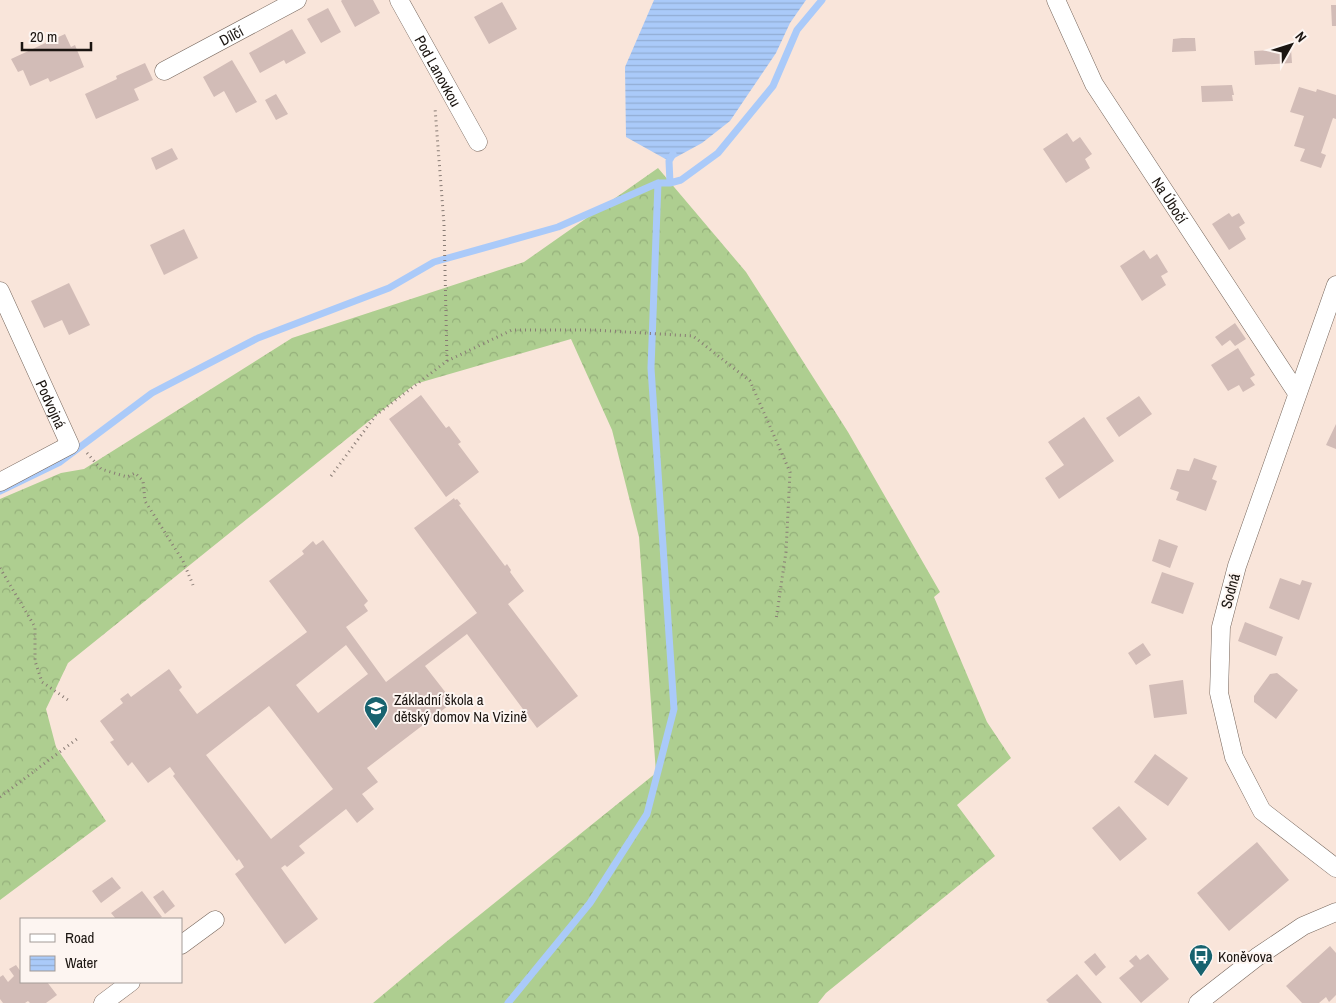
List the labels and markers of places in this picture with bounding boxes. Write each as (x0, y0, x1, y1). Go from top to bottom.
place label: Základní škola a dětský domov Na Vizině (394, 689, 527, 727)
school or university icon: Základní škola a dětský domov Na Vizině (363, 695, 389, 729)
bus stop icon: Koněvova (1188, 943, 1214, 977)
place label: Koněvova (1218, 946, 1273, 967)

